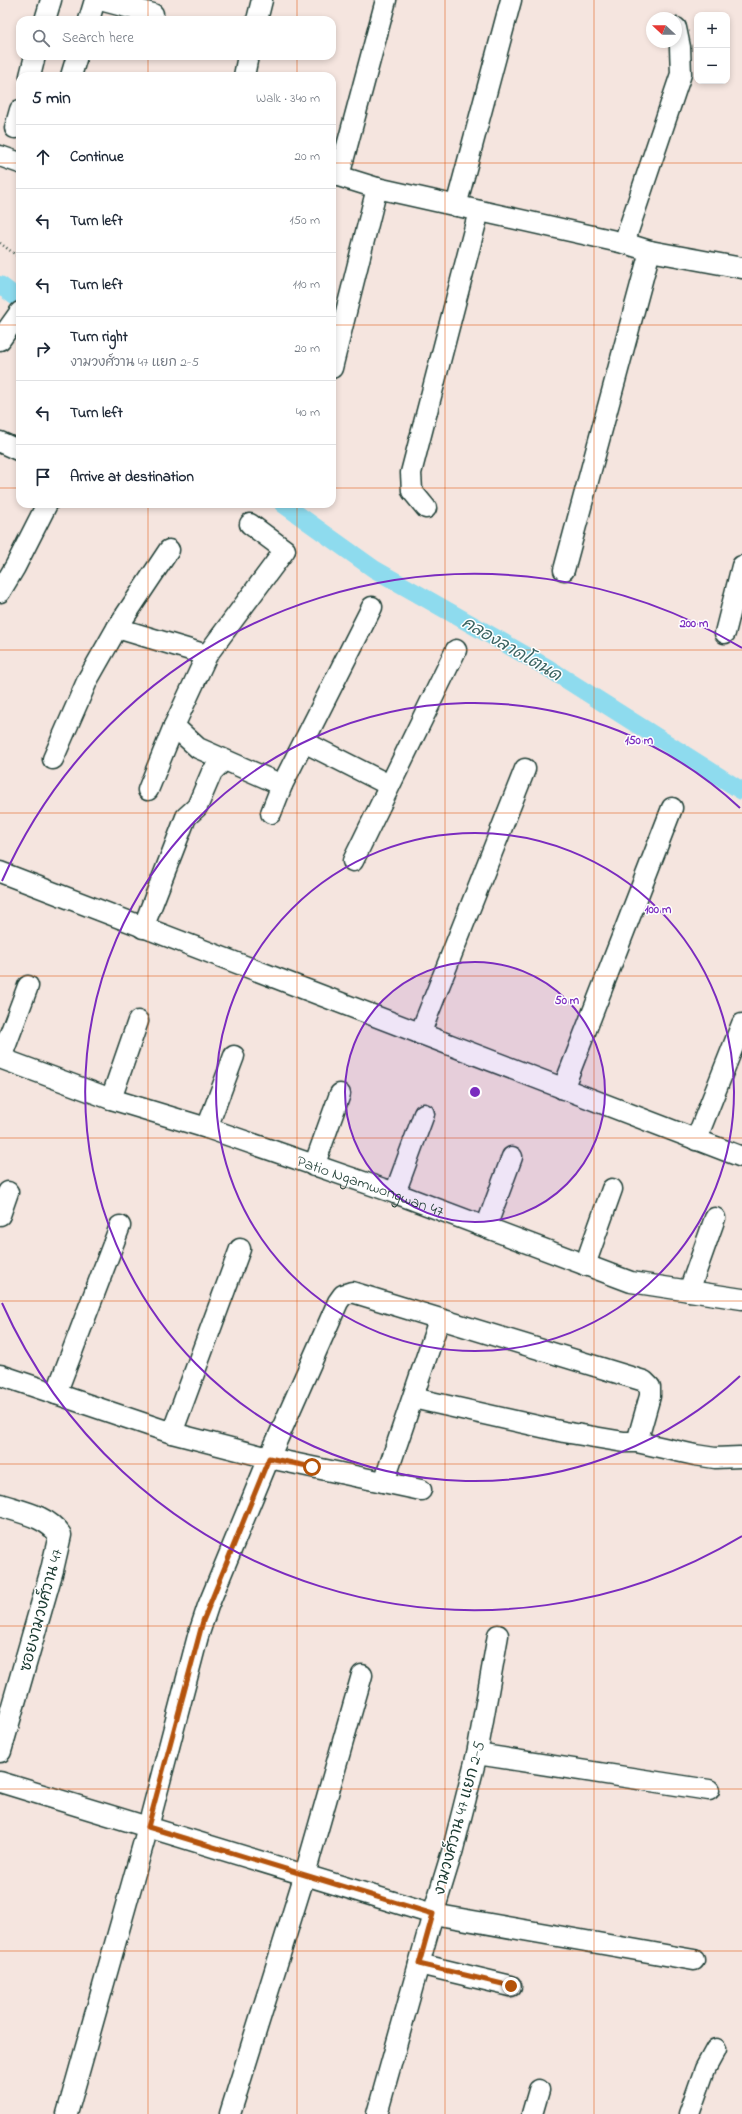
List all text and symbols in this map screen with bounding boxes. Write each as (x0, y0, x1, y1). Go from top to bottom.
north arrow (646, 12, 682, 48)
map controls (694, 12, 730, 84)
button: + (694, 12, 730, 48)
search box (16, 16, 336, 60)
icon: search (30, 27, 52, 49)
text: Search here (62, 27, 134, 49)
button: − (694, 48, 730, 84)
text: 5 min (32, 86, 71, 111)
text: Walk · 340 m (256, 89, 320, 108)
icon: ahead (32, 146, 54, 168)
text: Continue (70, 146, 124, 168)
text: 20 m (295, 147, 320, 166)
icon: left (32, 210, 54, 232)
text: Turn left (70, 210, 123, 232)
text: 150 m (289, 211, 320, 230)
icon: left (32, 274, 54, 296)
text: Turn left (70, 274, 123, 296)
text: 110 m (293, 275, 320, 294)
text: Turn right (70, 326, 128, 348)
icon: right (32, 338, 54, 360)
text: 20 m (295, 339, 320, 358)
text: งามวงศ์วาน 47 แยก 2-5 (70, 353, 199, 372)
icon: left (32, 402, 54, 424)
text: Turn left (70, 402, 123, 424)
text: 40 m (296, 403, 320, 422)
icon: arrive (32, 466, 54, 488)
text: Arrive at destination (70, 466, 194, 488)
water label: คลองลาดโตนด (457, 611, 567, 689)
text: 200 m (679, 615, 709, 633)
text: 150 m (625, 732, 654, 750)
text: 100 m (645, 901, 672, 919)
text: 50 m (555, 992, 580, 1010)
centre of rings (468, 1085, 482, 1099)
street label: Patio Ngamwongwan 47 (293, 1150, 447, 1225)
route start (303, 1458, 321, 1476)
street label: ซอยงามวงศ์วาน 47 (13, 1546, 70, 1675)
street label: งามวงศ์วาน 47 แยก 2-5 (427, 1739, 492, 1898)
route end (502, 1977, 520, 1995)

